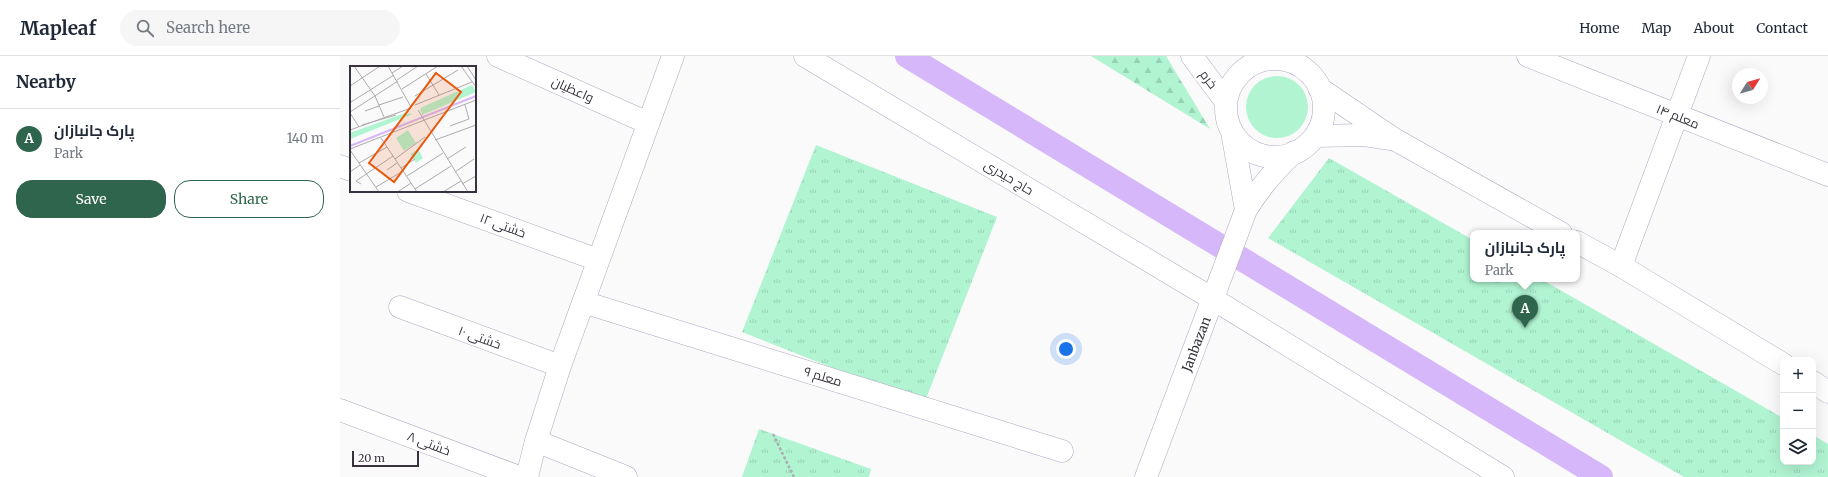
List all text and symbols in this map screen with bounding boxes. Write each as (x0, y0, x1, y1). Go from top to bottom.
search box (120, 10, 400, 46)
text: Mapleaf (20, 16, 96, 40)
icon: search (134, 17, 156, 39)
text: Search here (166, 18, 250, 37)
text: Home (1579, 19, 1620, 37)
text: Map (1642, 19, 1671, 37)
text: About (1693, 19, 1734, 37)
text: Contact (1756, 19, 1808, 37)
inset map (350, 66, 476, 192)
street label: خرم (1195, 66, 1221, 93)
north arrow (1732, 68, 1768, 104)
text: Nearby (16, 71, 76, 93)
street label: واعظیان (549, 73, 597, 106)
street label: معلم ۱۴ (1653, 100, 1702, 134)
text: پارک جانبازان (54, 121, 135, 140)
text: A (24, 130, 34, 147)
text: 140 m (287, 130, 324, 147)
text: Park (54, 145, 83, 162)
street label: حاج حیدری (981, 156, 1037, 199)
button: Save (16, 180, 166, 218)
button: Share (174, 180, 324, 218)
street label: خشتی ۱۲ (478, 209, 528, 242)
popup (1470, 230, 1580, 282)
text: پارک جانبازان (1485, 238, 1565, 257)
text: Park (1485, 262, 1514, 279)
pin: A (1512, 295, 1538, 328)
street label: Janbazan (1178, 314, 1215, 375)
street label: خشتی ۱۰ (456, 322, 503, 353)
your location (1056, 339, 1076, 359)
map controls (1780, 357, 1816, 465)
button: + (1780, 357, 1816, 393)
street label: معلم ۹ (801, 363, 844, 391)
button: − (1780, 393, 1816, 429)
street label: خشتی ۸ (405, 427, 453, 459)
button: layers (1780, 429, 1816, 465)
scale bar (352, 449, 419, 468)
text: 20 m (358, 451, 385, 465)

